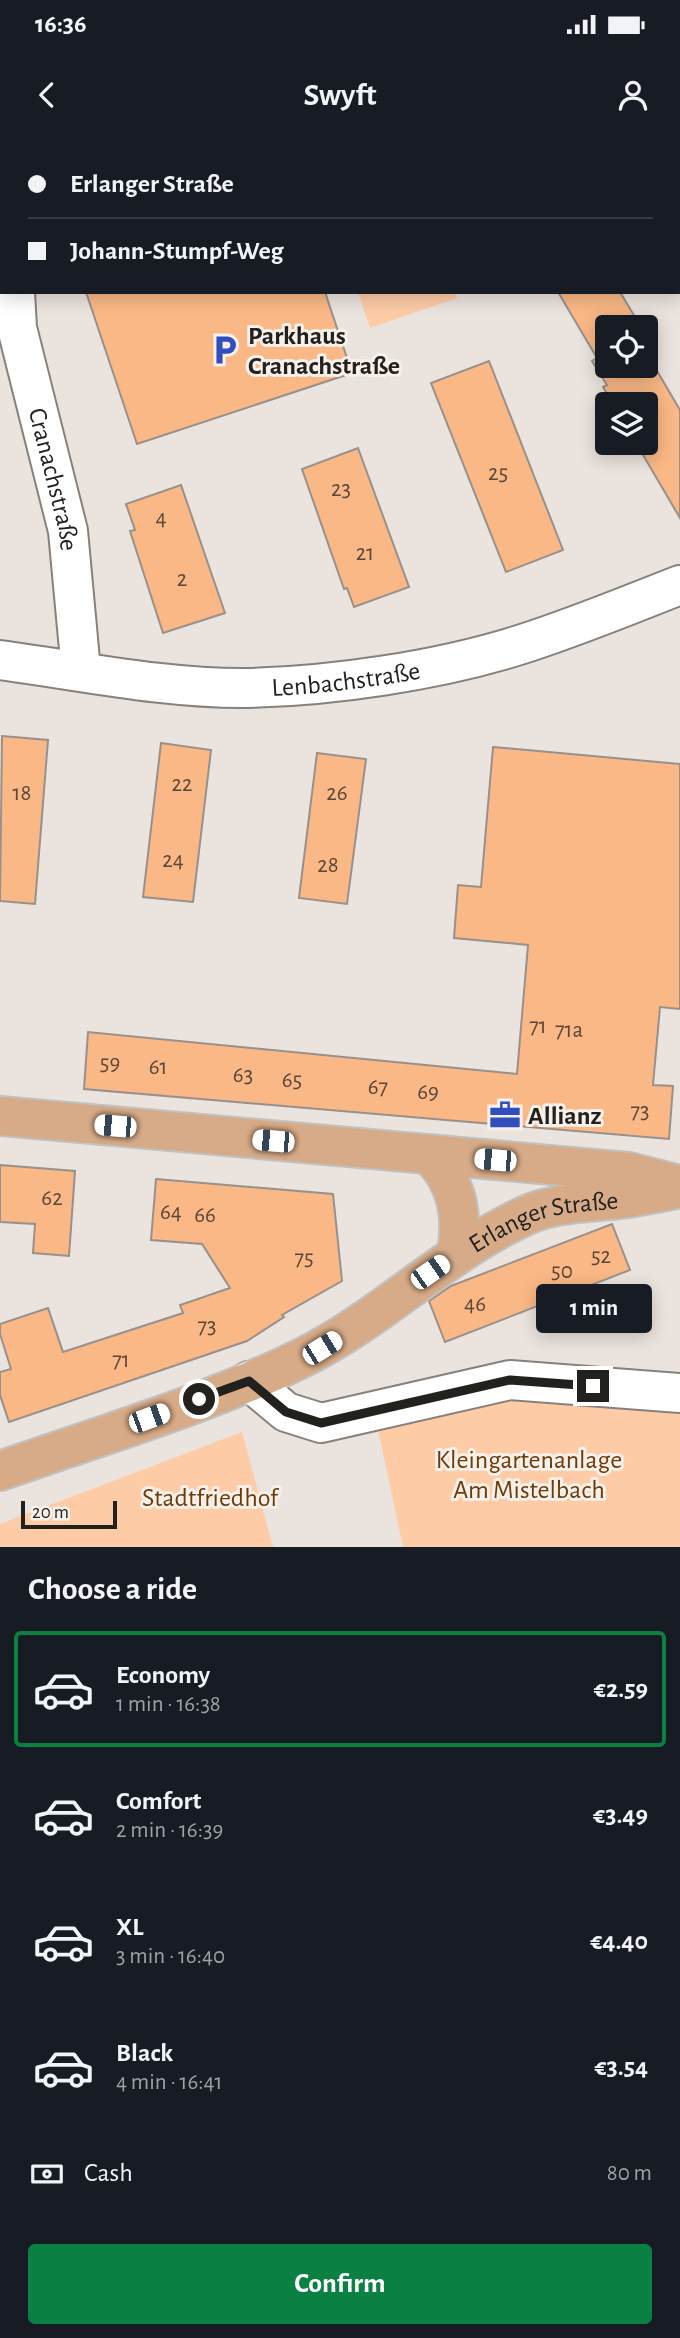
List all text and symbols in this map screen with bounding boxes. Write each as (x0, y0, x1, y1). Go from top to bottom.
text: 16:36 (35, 11, 87, 37)
icon: back (28, 76, 66, 114)
icon: person (614, 76, 652, 114)
text: Swyft (303, 79, 377, 111)
text: Erlanger Straße (70, 171, 234, 197)
text: Johann-Stumpf-Weg (70, 238, 283, 264)
map controls (595, 315, 658, 455)
button: locate (595, 315, 658, 378)
place label: Parkhaus Cranachstraße (248, 323, 400, 379)
parking icon: Parkhaus Cranachstraße (208, 333, 242, 367)
button: layers (595, 392, 658, 455)
street label: Cranachstraße (24, 405, 82, 552)
house number: 25 (488, 462, 508, 485)
house number: 23 (331, 478, 351, 501)
house number: 4 (155, 507, 167, 530)
house number: 21 (356, 542, 374, 565)
house number: 2 (177, 568, 187, 591)
street label: Lenbachstraße (271, 658, 422, 701)
house number: 22 (172, 773, 192, 796)
house number: 18 (13, 782, 31, 805)
house number: 26 (326, 782, 348, 805)
house number: 24 (162, 849, 184, 872)
house number: 28 (317, 854, 339, 877)
house number: 71 (529, 1015, 547, 1038)
house number: 71a (555, 1019, 583, 1042)
house number: 59 (100, 1052, 120, 1075)
house number: 61 (149, 1056, 167, 1079)
house number: 63 (233, 1064, 253, 1087)
house number: 65 (282, 1069, 302, 1092)
house number: 67 (368, 1076, 388, 1099)
house number: 69 (417, 1081, 439, 1104)
office icon: Allianz (488, 1098, 522, 1132)
house number: 73 (630, 1100, 650, 1123)
place label: Allianz (528, 1103, 601, 1129)
car (94, 1114, 137, 1138)
car (252, 1129, 295, 1153)
car (474, 1148, 517, 1172)
house number: 62 (41, 1187, 63, 1210)
street label: Erlanger Straße (464, 1187, 619, 1258)
house number: 64 (160, 1201, 182, 1224)
house number: 66 (194, 1204, 216, 1227)
house number: 52 (591, 1245, 611, 1268)
house number: 75 (294, 1247, 314, 1270)
car (407, 1251, 454, 1293)
house number: 50 (551, 1260, 573, 1283)
callout: 1 min (535, 1284, 651, 1334)
house number: 46 (464, 1293, 486, 1316)
text: 1 min (570, 1297, 618, 1320)
house number: 73 (197, 1315, 217, 1338)
car (299, 1328, 346, 1368)
house number: 71 (112, 1349, 130, 1372)
route end (577, 1370, 609, 1402)
route start (183, 1383, 215, 1415)
car (126, 1401, 173, 1435)
park label: Kleingartenanlage Am Mistelbach (436, 1447, 622, 1503)
park label: Stadtfriedhof (142, 1485, 280, 1511)
scale bar (21, 1498, 117, 1530)
text: 20 m (32, 1503, 69, 1522)
text: Choose a ride (28, 1573, 197, 1605)
icon: car (32, 1658, 95, 1721)
text: Economy (116, 1662, 210, 1688)
text: €2.59 (594, 1676, 648, 1702)
text: 1 min · 16:38 (116, 1693, 221, 1716)
icon: car (32, 1784, 95, 1847)
text: Comfort (116, 1788, 201, 1814)
text: €3.49 (593, 1802, 648, 1828)
text: 2 min · 16:39 (116, 1819, 223, 1842)
icon: car (32, 1910, 95, 1973)
text: XL (116, 1914, 143, 1940)
text: €4.40 (590, 1928, 648, 1954)
text: 3 min · 16:40 (116, 1945, 225, 1968)
icon: car (32, 2036, 95, 2099)
text: Black (116, 2040, 173, 2066)
text: €3.54 (594, 2054, 648, 2080)
text: 4 min · 16:41 (116, 2071, 223, 2094)
icon: cash (28, 2155, 66, 2193)
text: Cash (84, 2160, 133, 2186)
text: 80 m (607, 2162, 652, 2185)
button: Confirm (28, 2244, 652, 2324)

